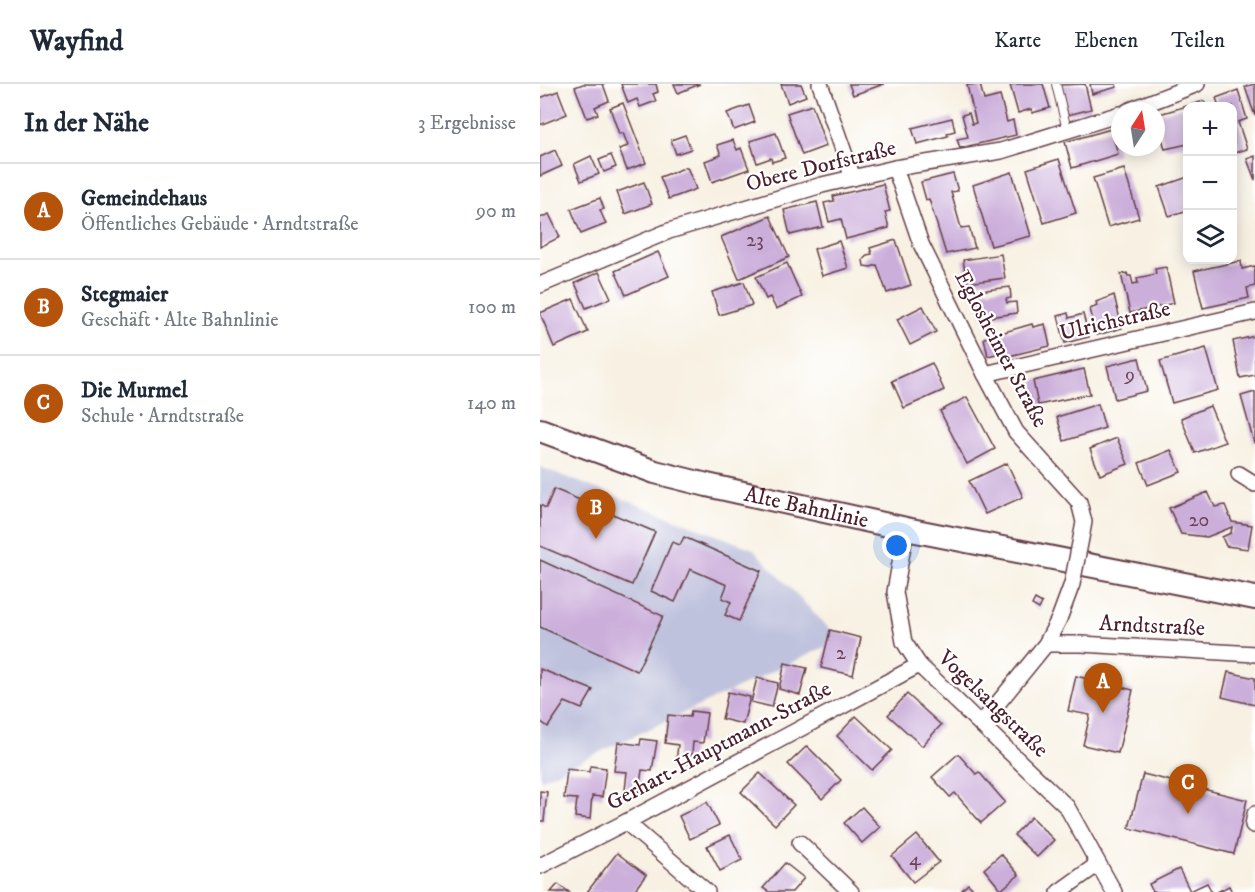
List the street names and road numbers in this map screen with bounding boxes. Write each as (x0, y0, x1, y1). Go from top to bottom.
street label: Obere Dorfstraße (743, 134, 899, 198)
street label: Eglosheimer Straße (948, 266, 1054, 432)
street label: Ulrichstraße (1057, 295, 1173, 347)
street label: Alte Bahnlinie (742, 480, 871, 534)
street label: Arndtstraße (1098, 610, 1206, 642)
street label: Vogelsangstraße (931, 644, 1054, 763)
street label: Gerhart-Hauptmann-Straße (602, 675, 836, 817)

